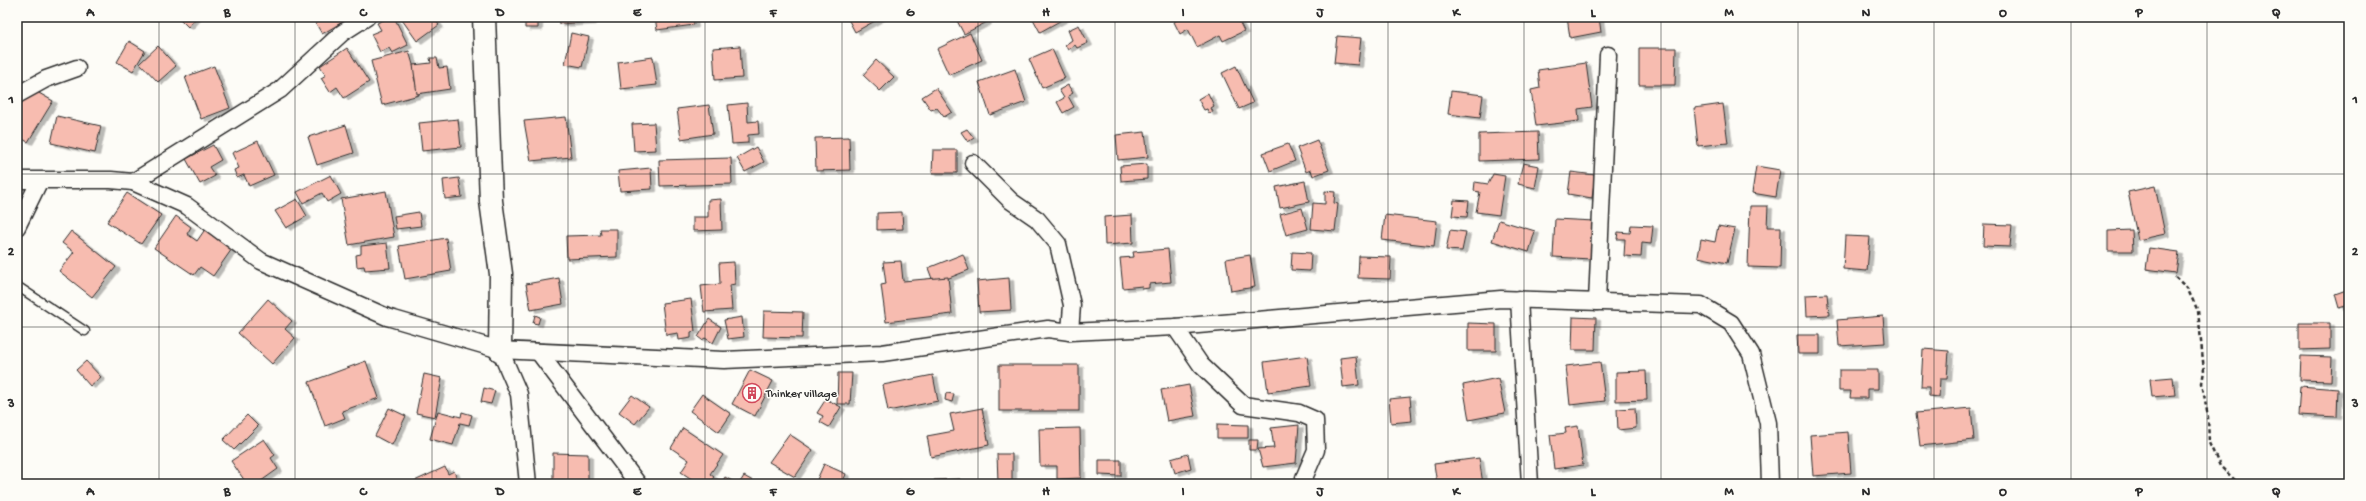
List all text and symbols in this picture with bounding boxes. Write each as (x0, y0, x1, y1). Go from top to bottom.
text: A (85, 6, 95, 21)
text: B (223, 6, 232, 21)
text: C (358, 6, 368, 21)
text: D (495, 6, 505, 21)
text: E (633, 6, 642, 21)
text: F (769, 6, 778, 21)
text: G (906, 6, 915, 21)
text: H (1042, 6, 1050, 21)
text: I (1181, 6, 1185, 21)
text: J (1316, 6, 1325, 21)
text: K (1451, 6, 1461, 21)
text: L (1591, 6, 1597, 21)
text: M (1724, 6, 1734, 21)
text: N (1862, 6, 1871, 21)
text: O (1999, 6, 2007, 21)
text: P (2134, 6, 2143, 21)
text: Q (2272, 6, 2281, 21)
text: 1 (7, 93, 14, 108)
text: 1 (2351, 93, 2358, 108)
text: 2 (8, 245, 15, 260)
text: 2 (2352, 245, 2359, 260)
building icon: Thinker village (741, 382, 763, 404)
place label: Thinker village (765, 388, 838, 402)
text: 3 (7, 397, 15, 412)
text: 3 (2351, 397, 2359, 412)
text: A (85, 485, 95, 500)
text: B (223, 485, 232, 500)
text: C (358, 485, 368, 500)
text: D (495, 485, 505, 500)
text: E (633, 485, 642, 500)
text: F (769, 485, 778, 500)
text: G (906, 485, 915, 500)
text: H (1042, 485, 1050, 500)
text: I (1181, 485, 1185, 500)
text: J (1316, 485, 1325, 500)
text: K (1451, 485, 1461, 500)
text: L (1591, 485, 1597, 500)
text: M (1724, 485, 1734, 500)
text: N (1862, 485, 1871, 500)
text: O (1999, 485, 2007, 500)
text: P (2134, 485, 2143, 500)
text: Q (2272, 485, 2281, 500)

